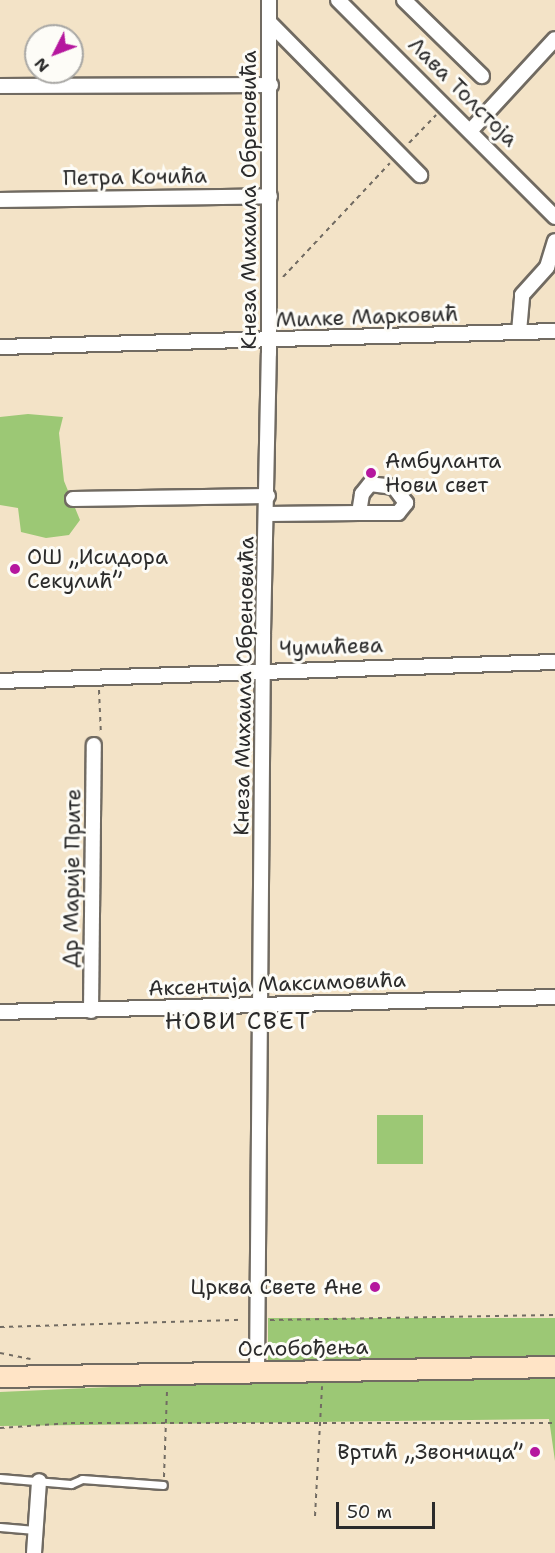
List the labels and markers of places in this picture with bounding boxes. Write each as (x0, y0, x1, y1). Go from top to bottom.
place label: Амбуланта Нови свет (385, 448, 501, 498)
marker: Амбуланта Нови свет (362, 464, 380, 482)
place label: ОШ „Исидора Секулић” (27, 544, 168, 594)
marker: ОШ „Исидора Секулић” (8, 562, 22, 576)
place label: Црква Свете Ане (190, 1274, 363, 1300)
marker: Црква Свете Ане (368, 1280, 382, 1294)
place label: Вртић „Звончица” (337, 1439, 523, 1465)
marker: Вртић „Звончица” (528, 1445, 542, 1459)

